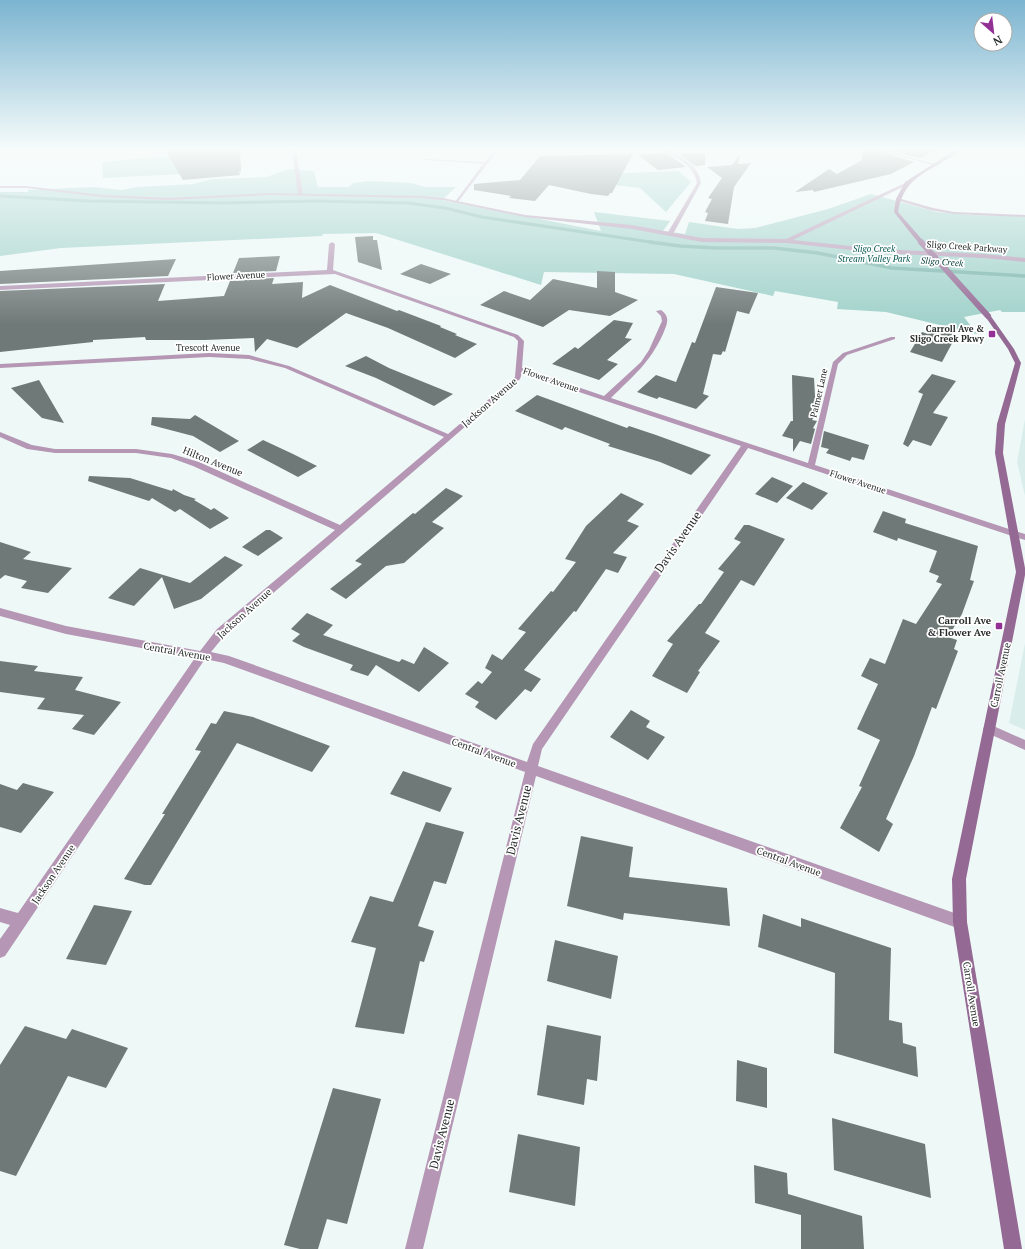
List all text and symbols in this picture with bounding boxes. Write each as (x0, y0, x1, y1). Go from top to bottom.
north arrow (973, 12, 1013, 52)
text: N (990, 33, 1005, 49)
street label: Sligo Creek Parkway (926, 238, 1008, 256)
park label: Sligo Creek Stream Valley Park (838, 243, 911, 265)
water label: Sligo Creek (920, 255, 964, 270)
street label: Flower Avenue (207, 268, 266, 284)
place label: Carroll Ave & Sligo Creek Pkwy (910, 323, 984, 345)
marker: Carroll Ave & Sligo Creek Pkwy (987, 329, 997, 339)
street label: Trescott Avenue (176, 342, 241, 354)
street label: Flower Avenue (521, 365, 581, 395)
street label: Palmer Lane (808, 367, 831, 419)
street label: Jackson Avenue (459, 375, 520, 430)
street label: Hilton Avenue (181, 444, 245, 479)
street label: Flower Avenue (828, 467, 888, 497)
street label: Davis Avenue (651, 508, 704, 575)
street label: Jackson Avenue (214, 585, 274, 641)
place label: Carroll Ave & Flower Ave (927, 614, 992, 639)
marker: Carroll Ave & Flower Ave (994, 621, 1004, 631)
street label: Central Avenue (142, 639, 211, 664)
street label: Carroll Avenue (987, 642, 1014, 709)
street label: Central Avenue (450, 735, 518, 770)
street label: Davis Avenue (503, 783, 534, 856)
street label: Jackson Avenue (29, 842, 78, 907)
street label: Central Avenue (755, 844, 823, 879)
street label: Carroll Avenue (960, 961, 983, 1028)
street label: Davis Avenue (426, 1097, 457, 1170)

